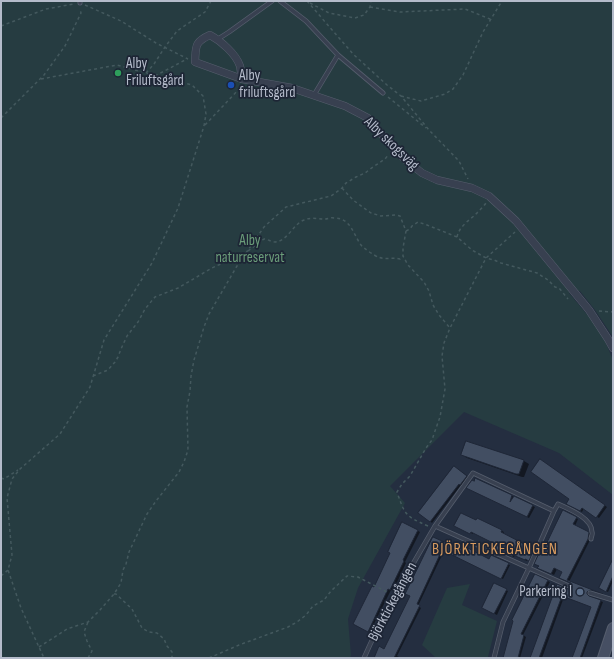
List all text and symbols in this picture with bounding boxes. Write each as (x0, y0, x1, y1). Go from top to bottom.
place label: Alby Friluftsgård (126, 55, 184, 90)
place label: Alby friluftsgård (239, 67, 295, 102)
marker: Alby Friluftsgård (113, 68, 123, 78)
marker: Alby friluftsgård (226, 80, 236, 90)
street label: Alby skogsväg (360, 113, 422, 175)
park label: Alby naturreservat (215, 232, 285, 267)
district label: BJÖRKTICKEGÅNGEN (432, 540, 558, 560)
street label: Björktickegången (365, 559, 421, 645)
place label: Parkering I (519, 583, 572, 601)
marker: Parkering I (575, 587, 585, 597)

